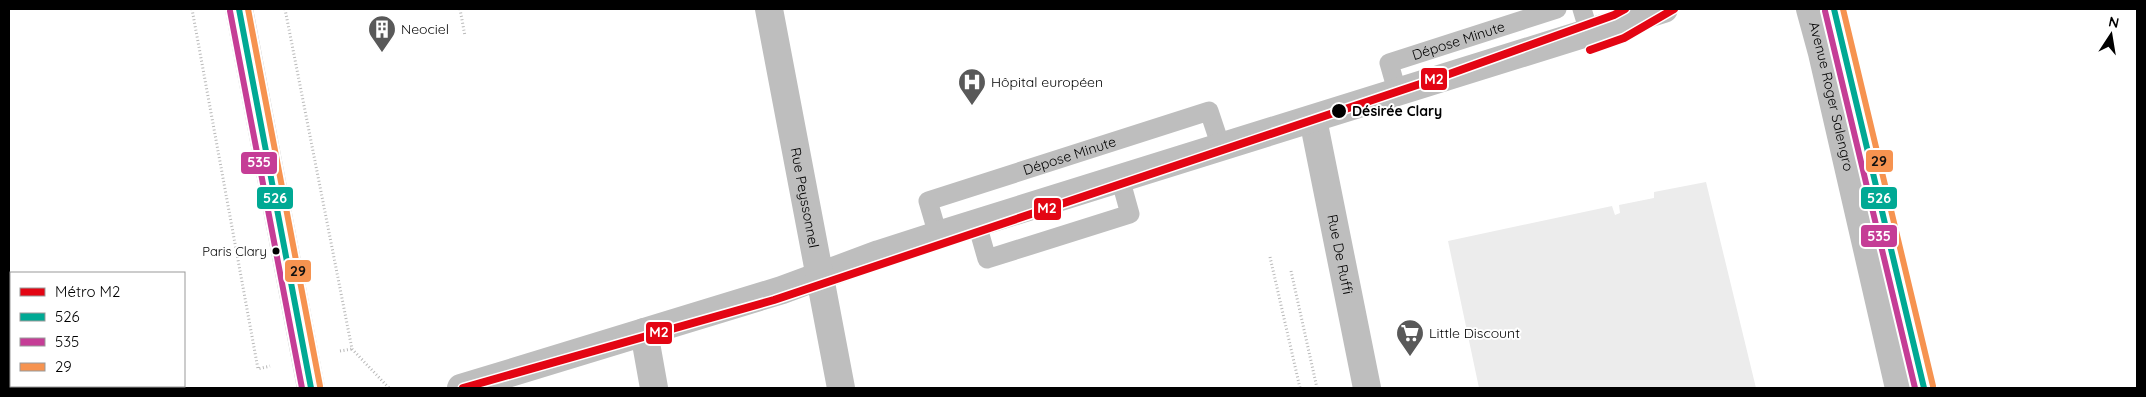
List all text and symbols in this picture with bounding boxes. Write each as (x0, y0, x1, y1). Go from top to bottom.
north arrow (2086, 10, 2136, 60)
text: N (2107, 12, 2121, 32)
building icon: Neociel (367, 14, 397, 53)
street label: Dépose Minute (1410, 17, 1507, 64)
place label: Neociel (401, 20, 449, 38)
street label: Avenue Roger Salengro (1805, 20, 1858, 173)
hospital icon: Hôpital européen (957, 67, 987, 106)
line badge: M2 (1420, 67, 1448, 91)
text: M2 (1424, 70, 1444, 88)
place label: Hôpital européen (991, 73, 1103, 91)
marker: Désirée Clary (1330, 102, 1348, 120)
place label: Désirée Clary (1352, 102, 1442, 120)
street label: Dépose Minute (1021, 132, 1118, 179)
street label: Rue Peyssonnel (786, 146, 823, 249)
line badge: 29 (1865, 149, 1894, 173)
line badge: 535 (240, 151, 278, 175)
text: 29 (1871, 152, 1887, 170)
text: 535 (247, 153, 271, 171)
line badge: 526 (256, 186, 294, 210)
line badge: 526 (1860, 186, 1898, 210)
text: 526 (263, 189, 287, 207)
text: 526 (1867, 189, 1891, 207)
line badge: M2 (1033, 197, 1062, 221)
text: M2 (1037, 199, 1057, 217)
street label: Rue De Ruffi (1323, 213, 1357, 296)
line badge: 535 (1860, 224, 1898, 248)
text: 535 (1867, 227, 1891, 245)
place label: Paris Clary (202, 243, 267, 259)
marker: Paris Clary (271, 246, 281, 256)
line badge: 29 (284, 259, 312, 283)
text: 29 (290, 262, 306, 280)
legend (10, 272, 185, 387)
text: Métro M2 (55, 282, 120, 301)
text: 526 (55, 307, 80, 326)
supermarket icon: Little Discount (1395, 318, 1425, 357)
line badge: M2 (645, 321, 673, 345)
text: M2 (649, 323, 669, 341)
place label: Little Discount (1429, 324, 1520, 342)
text: 535 (55, 332, 79, 351)
text: 29 (55, 357, 72, 376)

